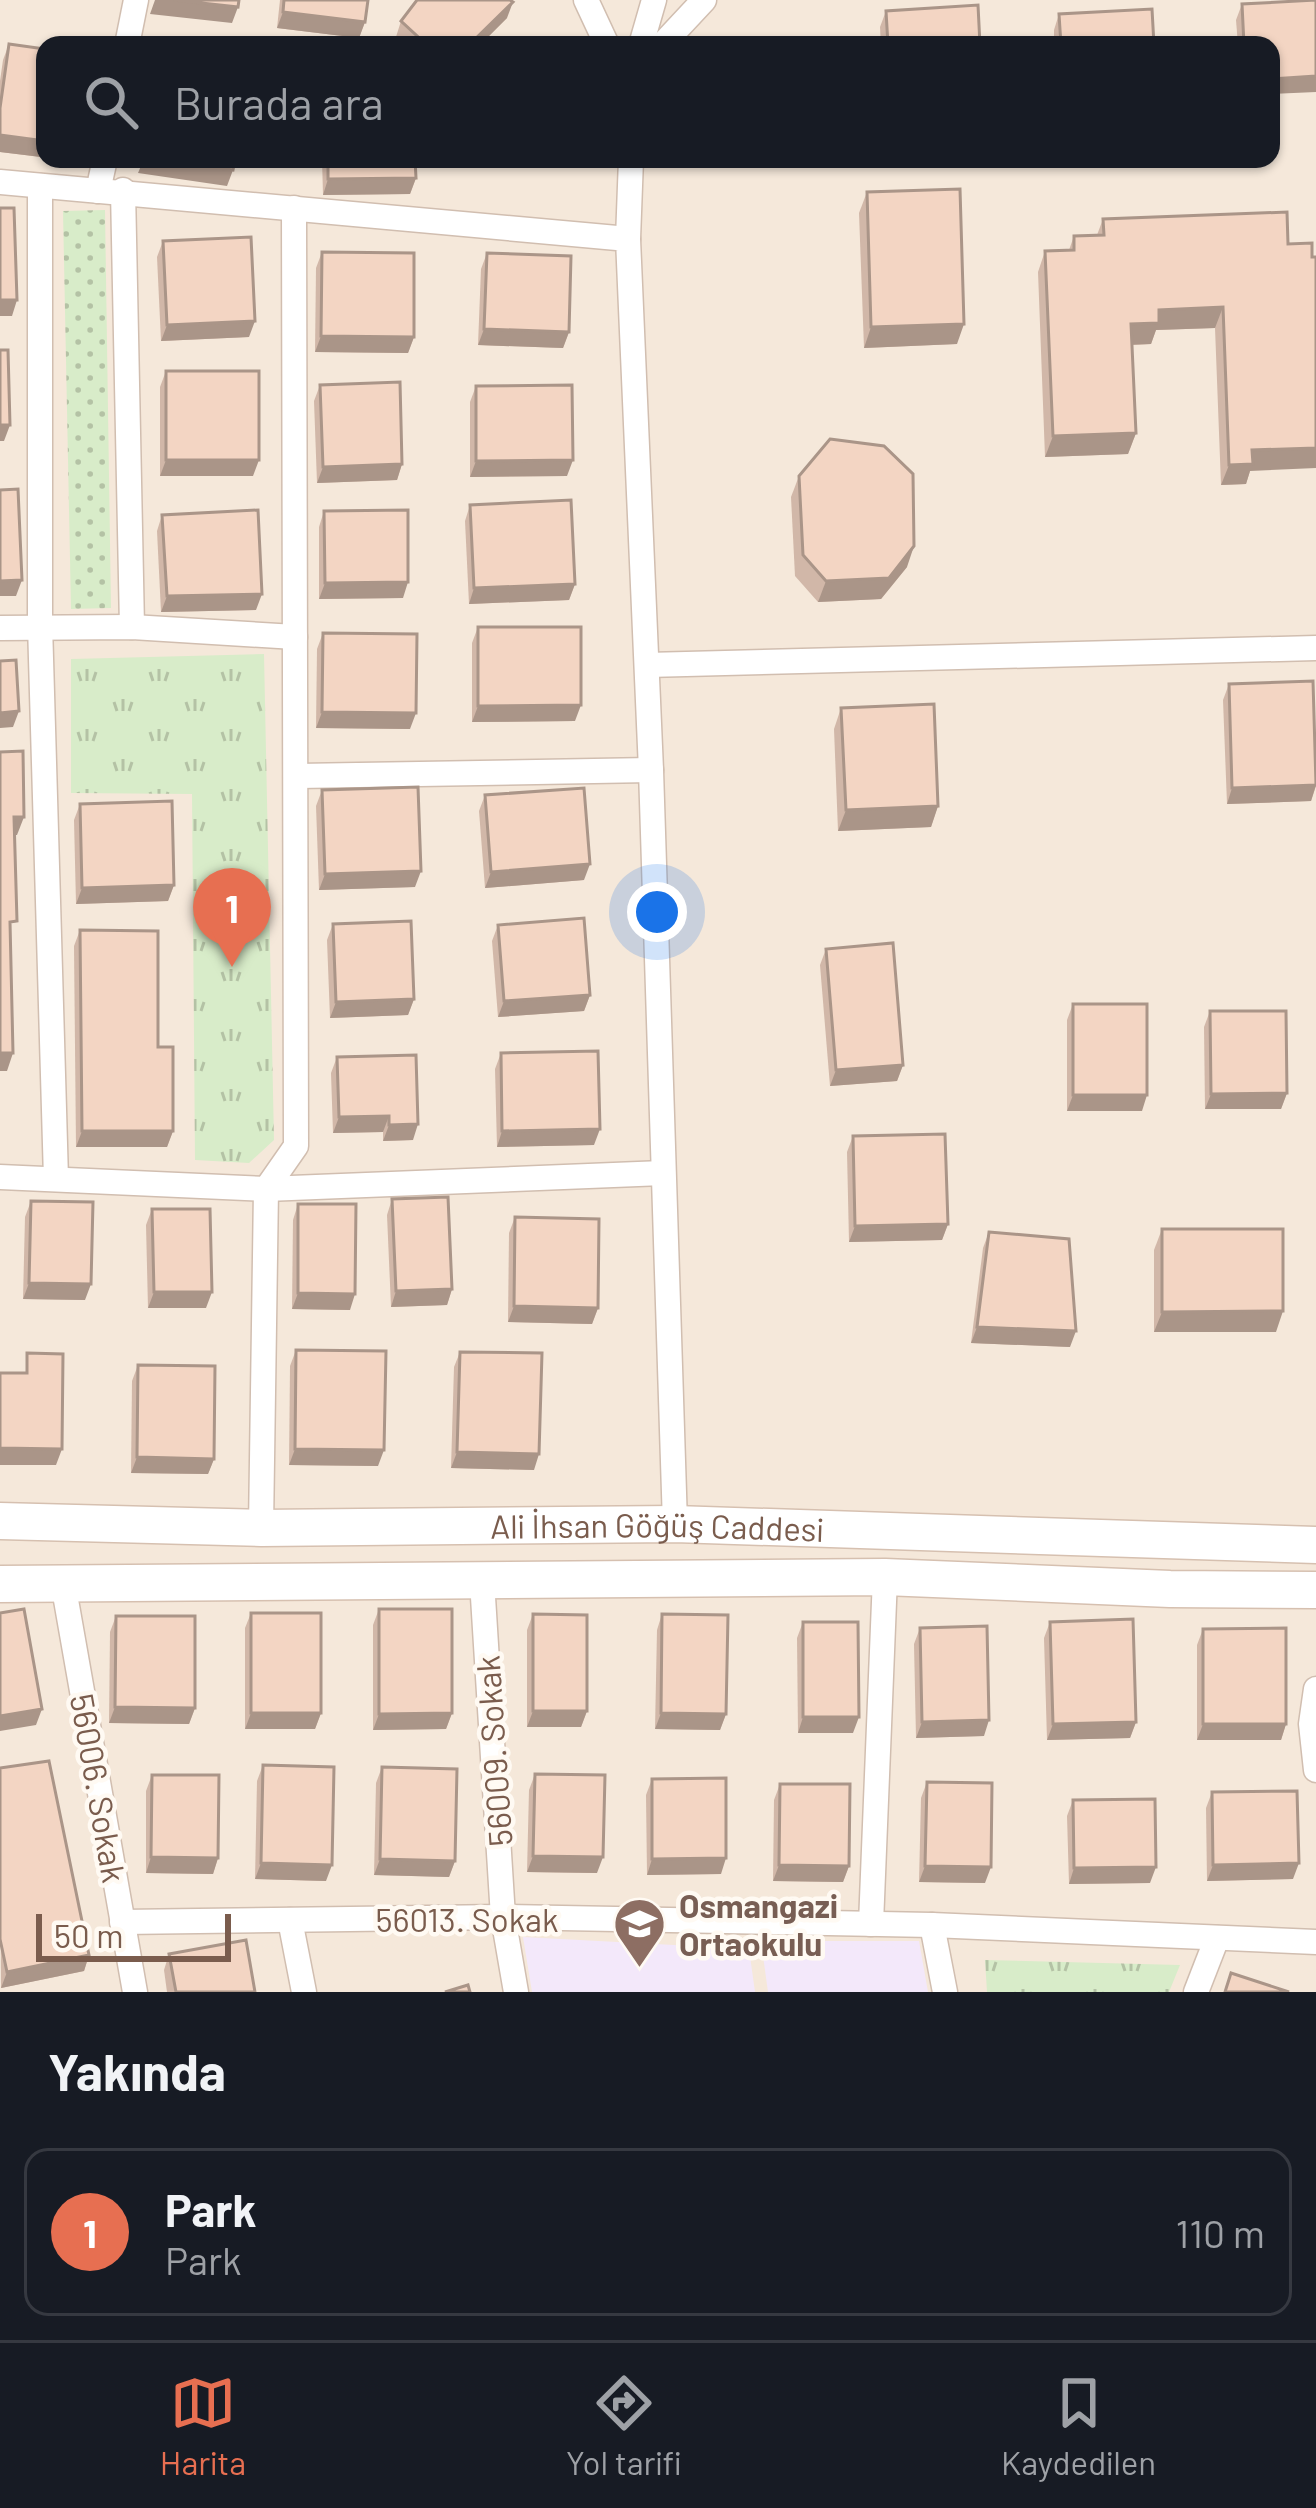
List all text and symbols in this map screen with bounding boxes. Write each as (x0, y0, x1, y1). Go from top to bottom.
search box (36, 36, 1280, 168)
icon: search (78, 69, 144, 135)
text: Burada ara (174, 75, 384, 129)
pin: 1 (193, 868, 271, 967)
your location (627, 882, 687, 942)
street label: Ali İhsan Göğüş Caddesi (490, 1504, 824, 1549)
street label: 56009. Sokak (466, 1654, 520, 1848)
street label: 56006. Sokak (63, 1691, 135, 1885)
place label: Osmangazi Ortaokulu (679, 1885, 838, 1963)
school or university icon: Osmangazi Ortaokulu (612, 1896, 668, 1970)
street label: 56013. Sokak (376, 1899, 558, 1939)
scale bar (36, 1908, 231, 1961)
text: 50 m (54, 1915, 124, 1955)
text: Yakında (48, 2040, 226, 2101)
text: Park (165, 2182, 257, 2236)
text: 1 (83, 2209, 97, 2256)
text: 110 m (1175, 2209, 1265, 2256)
text: Park (165, 2236, 242, 2283)
tab: Harita (160, 2370, 246, 2482)
tab: Yol tarifi (566, 2370, 681, 2482)
tab: Kaydedilen (1001, 2370, 1156, 2482)

